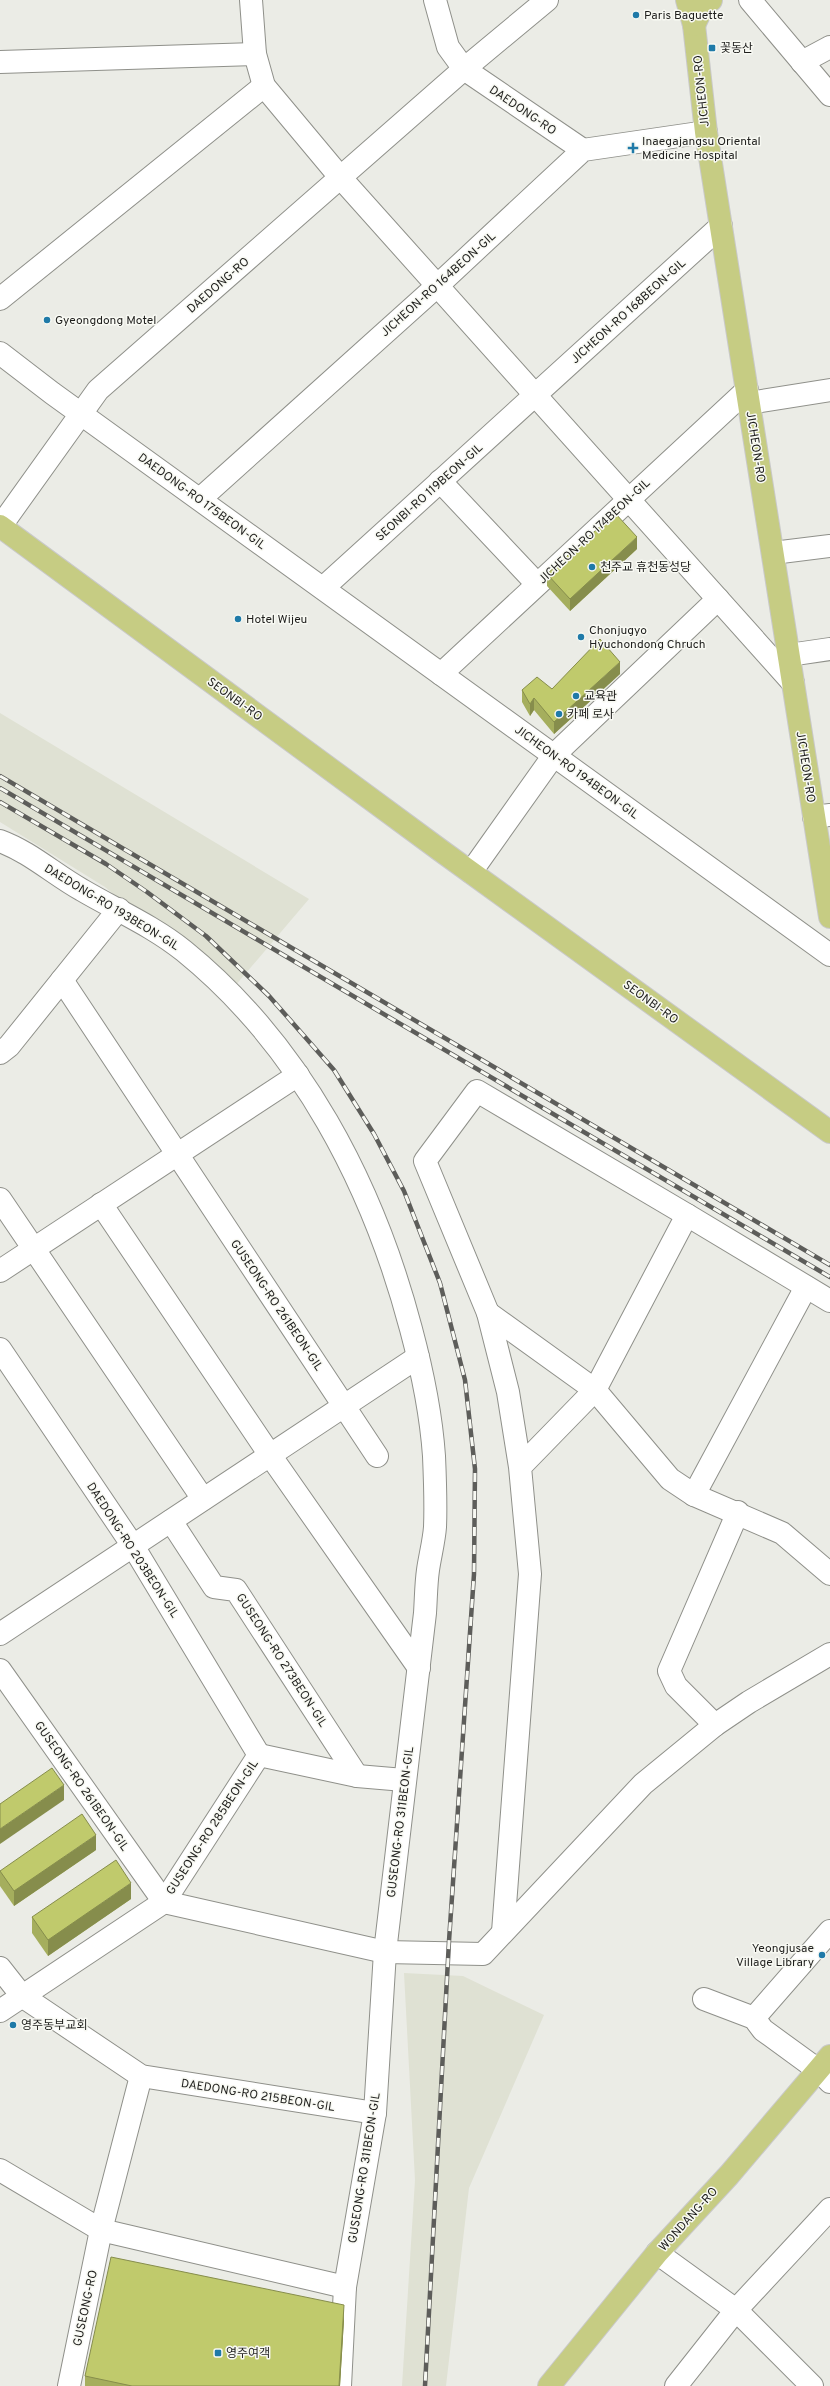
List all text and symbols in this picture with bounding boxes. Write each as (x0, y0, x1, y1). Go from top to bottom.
place label: Paris Baguette (644, 8, 723, 24)
marker: Paris Baguette (631, 10, 641, 20)
place label: 꽃동산 (720, 41, 753, 57)
marker: 꽃동산 (707, 43, 717, 53)
street label: JICHEON-RO (690, 54, 714, 128)
street label: DAEDONG-RO (486, 82, 559, 139)
place label: Inaegajangsu Oriental Medicine Hospital (642, 134, 761, 164)
marker: Inaegajangsu Oriental Medicine Hospital (627, 142, 639, 154)
street label: JICHEON-RO 164BEON-GIL (378, 229, 500, 341)
street label: DAEDONG-RO (184, 254, 253, 317)
street label: JICHEON-RO 168BEON-GIL (568, 256, 690, 368)
place label: Gyeongdong Motel (55, 313, 156, 329)
marker: Gyeongdong Motel (42, 315, 52, 325)
street label: JICHEON-RO (741, 410, 769, 484)
street label: SEONBI-RO 119BEON-GIL (373, 440, 487, 545)
street label: DAEDONG-RO 175BEON-GIL (134, 450, 269, 554)
street label: JICHEON-RO 174BEON-GIL (535, 475, 654, 588)
place label: 천주교 휴천동성당 (600, 560, 691, 576)
marker: 천주교 휴천동성당 (587, 562, 597, 572)
place label: Hotel Wijeu (246, 612, 307, 628)
marker: Hotel Wijeu (233, 614, 243, 624)
place label: Chonjugyo Hyuchondong Chruch (589, 623, 706, 653)
marker: Chonjugyo Hyuchondong Chruch (576, 632, 586, 642)
street label: SEONBI-RO (204, 674, 265, 725)
place label: 교육관 (584, 689, 617, 705)
marker: 교육관 (571, 691, 581, 701)
place label: 카페 로사 (567, 707, 614, 723)
marker: 카페 로사 (554, 709, 564, 719)
street label: JICHEON-RO 194BEON-GIL (511, 722, 642, 823)
street label: JICHEON-RO (791, 730, 819, 804)
street label: DAEDONG-RO 193BEON-GIL (41, 861, 182, 955)
street label: SEONBI-RO (620, 977, 681, 1028)
street label: GUSEONG-RO 261BEON-GIL (226, 1237, 326, 1375)
street label: DAEDONG-RO 203BEON-GIL (82, 1480, 182, 1622)
street label: GUSEONG-RO 273BEON-GIL (232, 1591, 331, 1731)
street label: GUSEONG-RO 261BEON-GIL (30, 1719, 132, 1855)
street label: GUSEONG-RO 311BEON-GIL (384, 1745, 418, 1899)
street label: GUSEONG-RO 285BEON-GIL (163, 1757, 263, 1898)
place label: Yeongjusae Village Library (736, 1941, 814, 1971)
marker: Yeongjusae Village Library (817, 1950, 827, 1960)
place label: 영주동부교회 (21, 2018, 87, 2034)
marker: 영주동부교회 (8, 2020, 18, 2030)
street label: DAEDONG-RO 215BEON-GIL (180, 2076, 336, 2116)
street label: GUSEONG-RO 311BEON-GIL (345, 2091, 385, 2245)
street label: WONDANG-RO (656, 2184, 722, 2255)
street label: GUSEONG-RO (70, 2269, 102, 2348)
place label: 영주여객 (226, 2346, 270, 2362)
marker: 영주여객 (213, 2348, 223, 2358)

